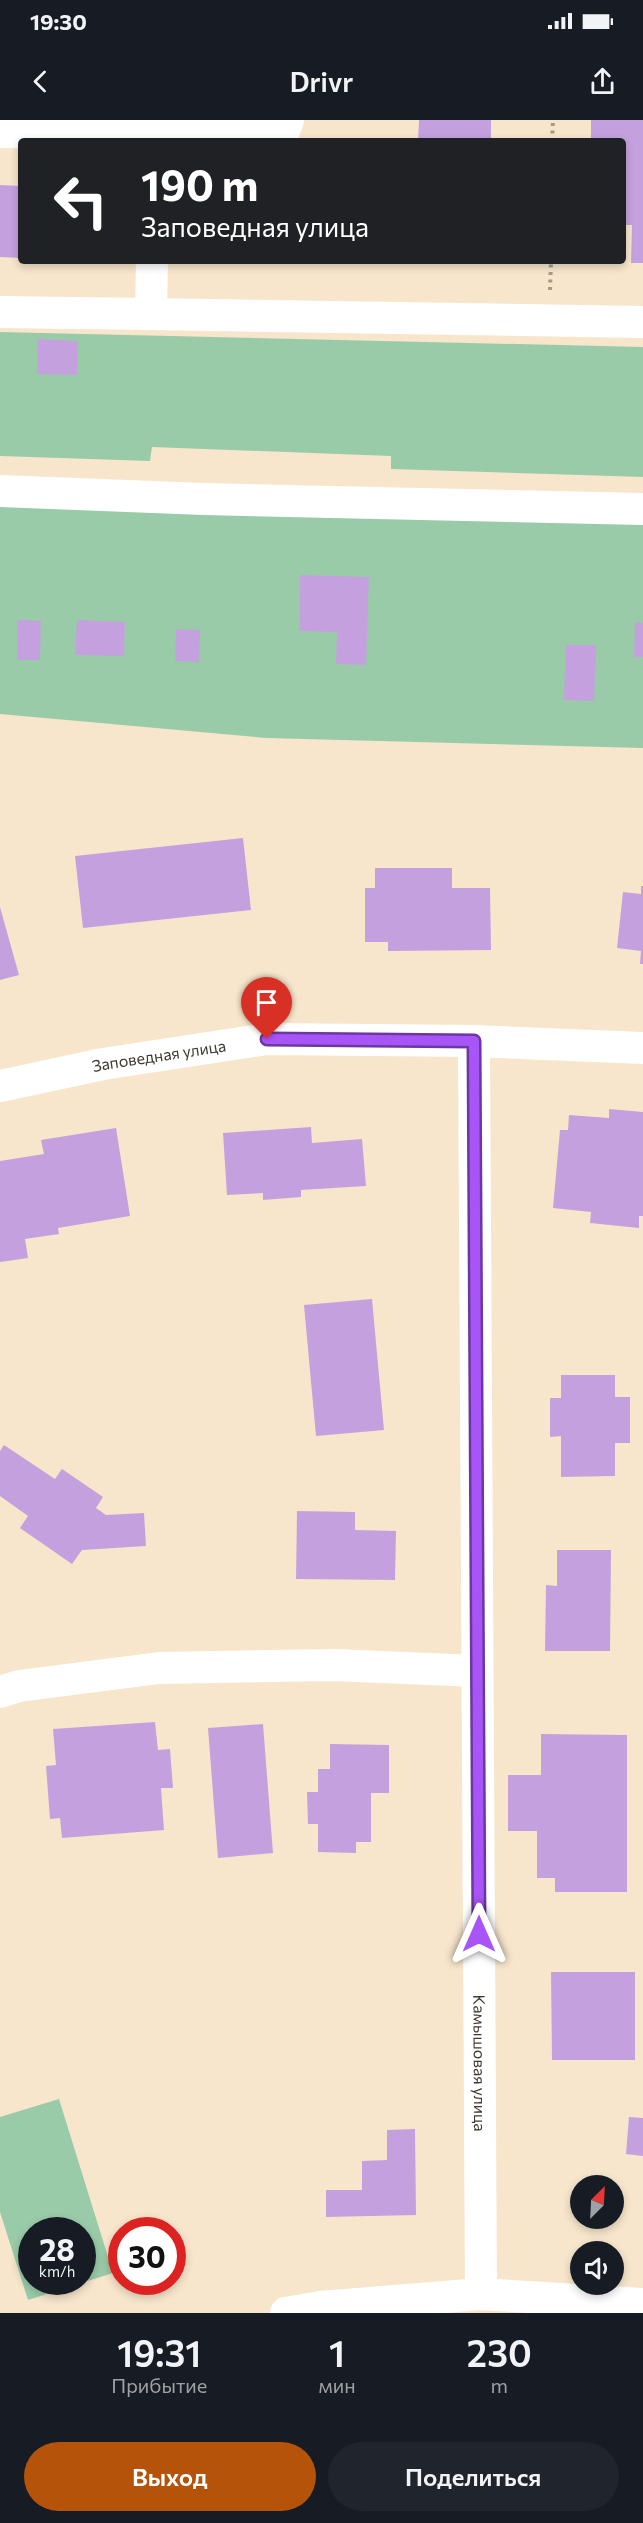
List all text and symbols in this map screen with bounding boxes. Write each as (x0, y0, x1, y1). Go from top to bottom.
text: 19:30 (30, 8, 87, 35)
icon: back (24, 65, 57, 98)
text: Drivr (290, 65, 353, 98)
icon: share (586, 65, 619, 98)
text: 190 m (141, 158, 259, 210)
icon: left (42, 162, 120, 240)
text: Заповедная улица (141, 210, 369, 243)
pin (241, 977, 292, 1039)
icon: arrive (250, 986, 283, 1019)
street label: Заповедная улица (90, 1035, 227, 1075)
position arrow (447, 1902, 511, 1966)
street label: Камышовая улица (470, 1994, 490, 2132)
north arrow (570, 2175, 624, 2229)
map controls (570, 2175, 624, 2295)
speed limit sign: 30 (108, 2217, 186, 2295)
text: 28 (39, 2230, 75, 2267)
button: sound (570, 2241, 624, 2295)
text: km/h (39, 2262, 75, 2280)
text: 19:31 (117, 2330, 201, 2374)
text: 1 (329, 2330, 345, 2374)
text: 230 (467, 2330, 532, 2374)
text: Прибытие (111, 2373, 207, 2397)
text: мин (319, 2373, 356, 2397)
text: m (491, 2373, 508, 2397)
button: Выход (24, 2442, 316, 2511)
button: Поделиться (328, 2442, 619, 2511)

